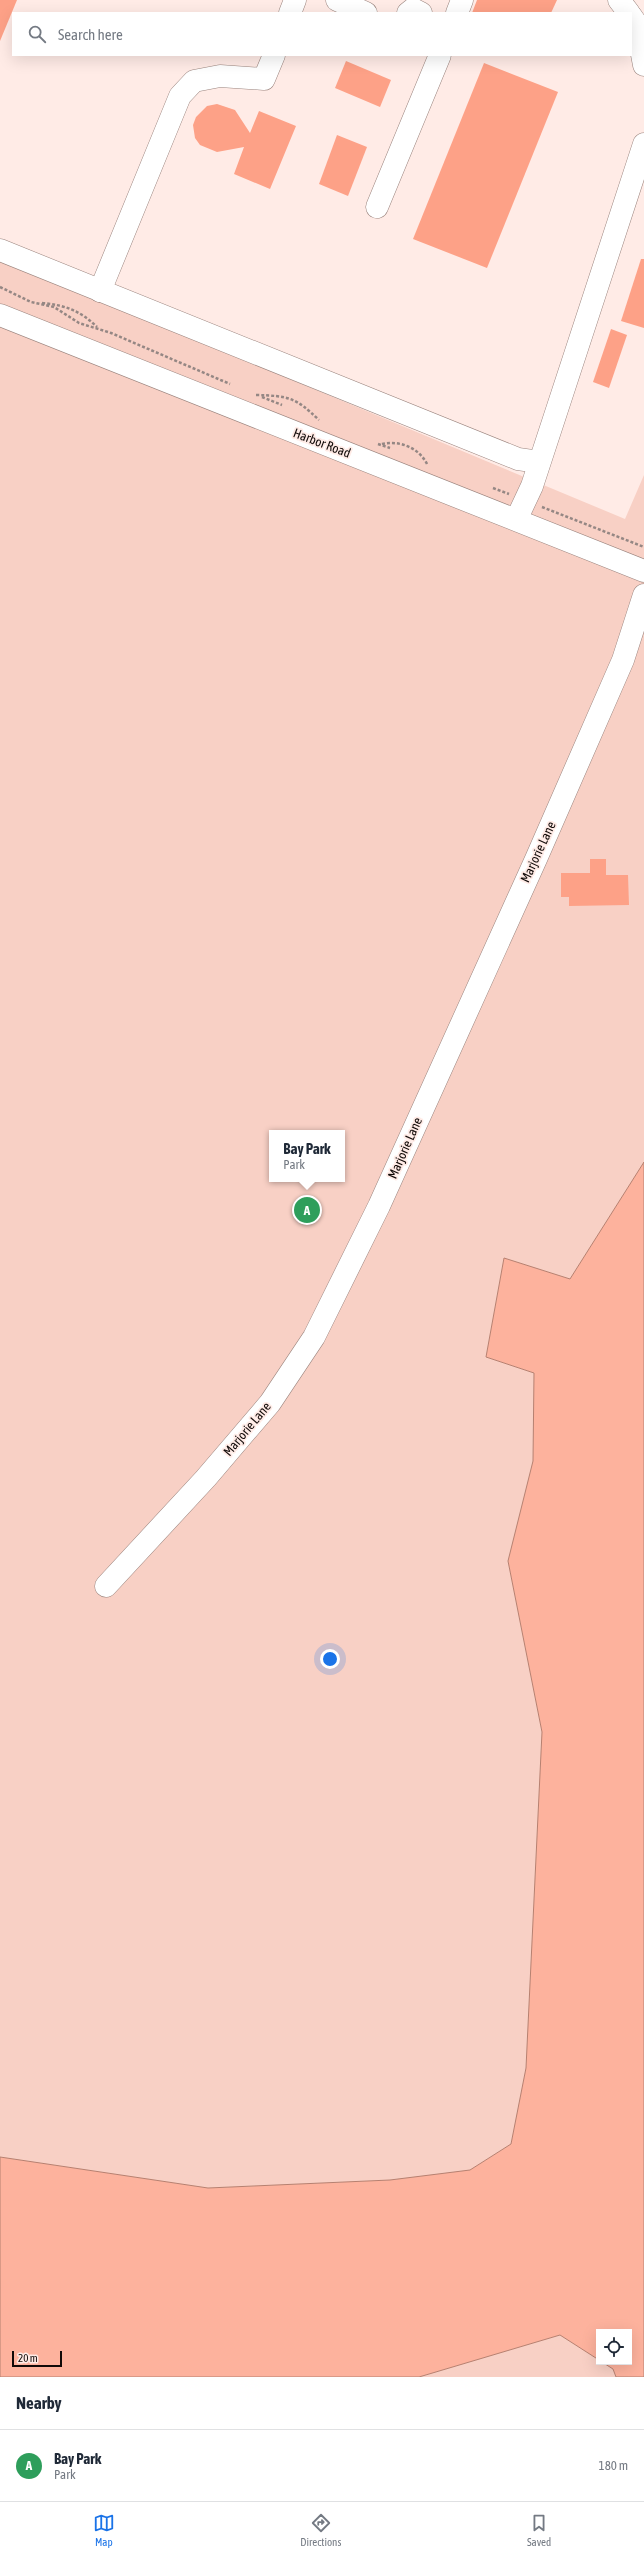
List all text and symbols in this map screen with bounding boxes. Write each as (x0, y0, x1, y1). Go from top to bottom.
search box (12, 12, 632, 56)
icon: search (26, 23, 48, 45)
text: Search here (58, 26, 123, 43)
street label: Harbor Road (291, 425, 353, 461)
street label: Marjorie Lane (517, 819, 559, 885)
street label: Marjorie Lane (385, 1115, 425, 1181)
popup (269, 1130, 345, 1182)
text: Bay Park (283, 1140, 331, 1157)
text: Park (283, 1157, 305, 1172)
pin: A (294, 1195, 320, 1225)
street label: Marjorie Lane (220, 1399, 274, 1459)
your location (320, 1649, 340, 1669)
map controls (596, 2329, 632, 2365)
button: locate (596, 2329, 632, 2365)
scale bar (12, 2349, 62, 2368)
text: 20 m (18, 2352, 38, 2364)
text: Nearby (16, 2393, 62, 2413)
text: Bay Park (54, 2450, 101, 2467)
text: A (26, 2458, 32, 2473)
text: 180 m (599, 2458, 628, 2473)
text: Park (54, 2467, 76, 2482)
tab: Map (93, 2512, 115, 2548)
tab: Directions (300, 2512, 341, 2548)
tab: Saved (527, 2512, 551, 2548)

